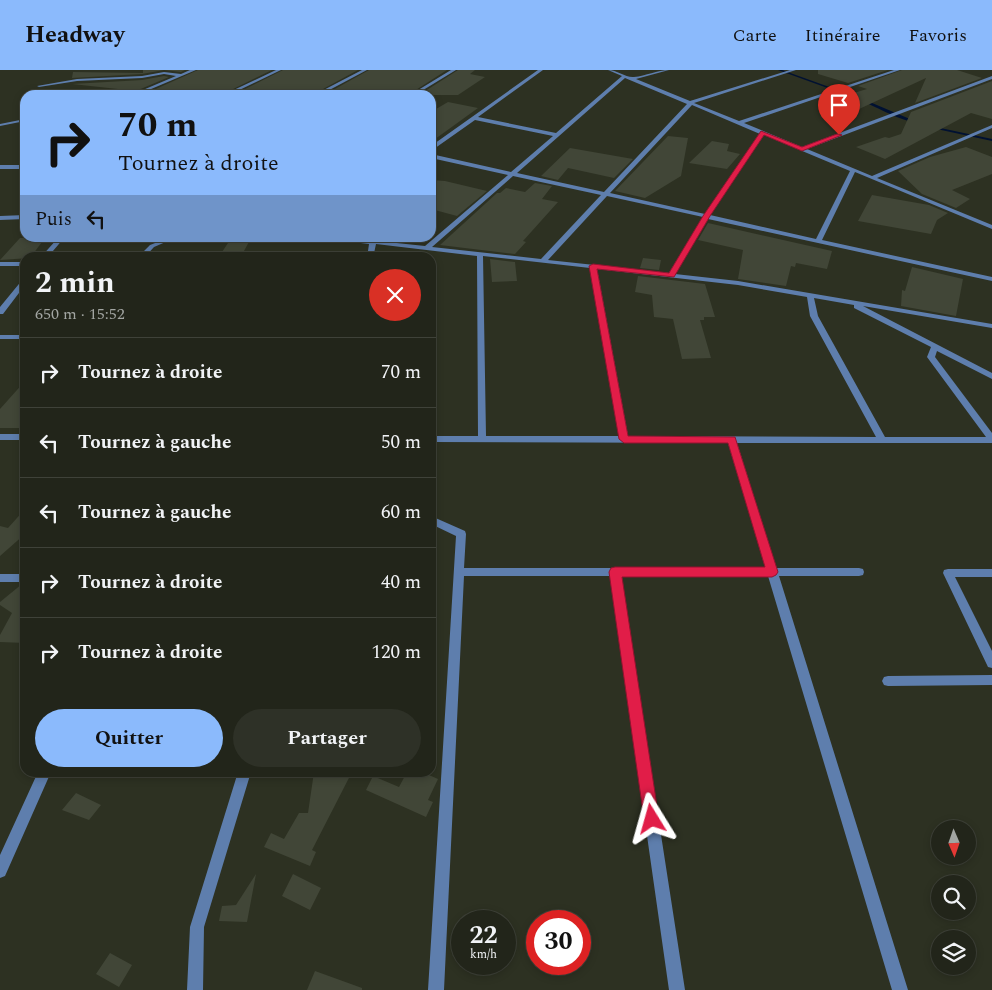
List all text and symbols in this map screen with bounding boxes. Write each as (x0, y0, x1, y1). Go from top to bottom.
text: Headway (25, 17, 125, 53)
text: Carte (733, 22, 777, 49)
text: Itinéraire (805, 22, 881, 49)
text: Favoris (909, 22, 967, 49)
pin (818, 84, 860, 135)
icon: arrive (825, 91, 853, 119)
text: 70 m (118, 99, 198, 152)
icon: right (35, 110, 100, 175)
text: Tournez à droite (118, 147, 279, 180)
text: Puis (35, 205, 72, 234)
icon: left (82, 205, 110, 233)
text: 2 min (35, 260, 115, 306)
button: close (369, 269, 421, 321)
text: 650 m · 15:52 (35, 302, 125, 326)
text: Tournez à droite (78, 358, 222, 387)
text: 70 m (381, 358, 421, 387)
icon: right (35, 359, 63, 387)
text: Tournez à gauche (78, 428, 231, 457)
text: 50 m (381, 428, 421, 457)
icon: left (35, 429, 63, 457)
text: Tournez à gauche (78, 498, 231, 527)
text: 60 m (381, 498, 421, 527)
icon: left (35, 499, 63, 527)
text: Tournez à droite (78, 568, 222, 597)
text: 40 m (381, 568, 421, 597)
icon: right (35, 569, 63, 597)
text: Tournez à droite (78, 638, 222, 667)
text: 120 m (371, 638, 421, 667)
icon: right (35, 639, 63, 667)
button: Quitter (35, 709, 223, 767)
button: Partager (233, 709, 421, 767)
position arrow (625, 792, 677, 844)
north arrow (931, 820, 976, 865)
map controls (931, 820, 976, 975)
button: search (931, 875, 976, 920)
speed limit sign: 30 (526, 910, 591, 975)
text: 22 (469, 917, 498, 955)
button: layers (931, 930, 976, 975)
text: km/h (470, 945, 497, 964)

